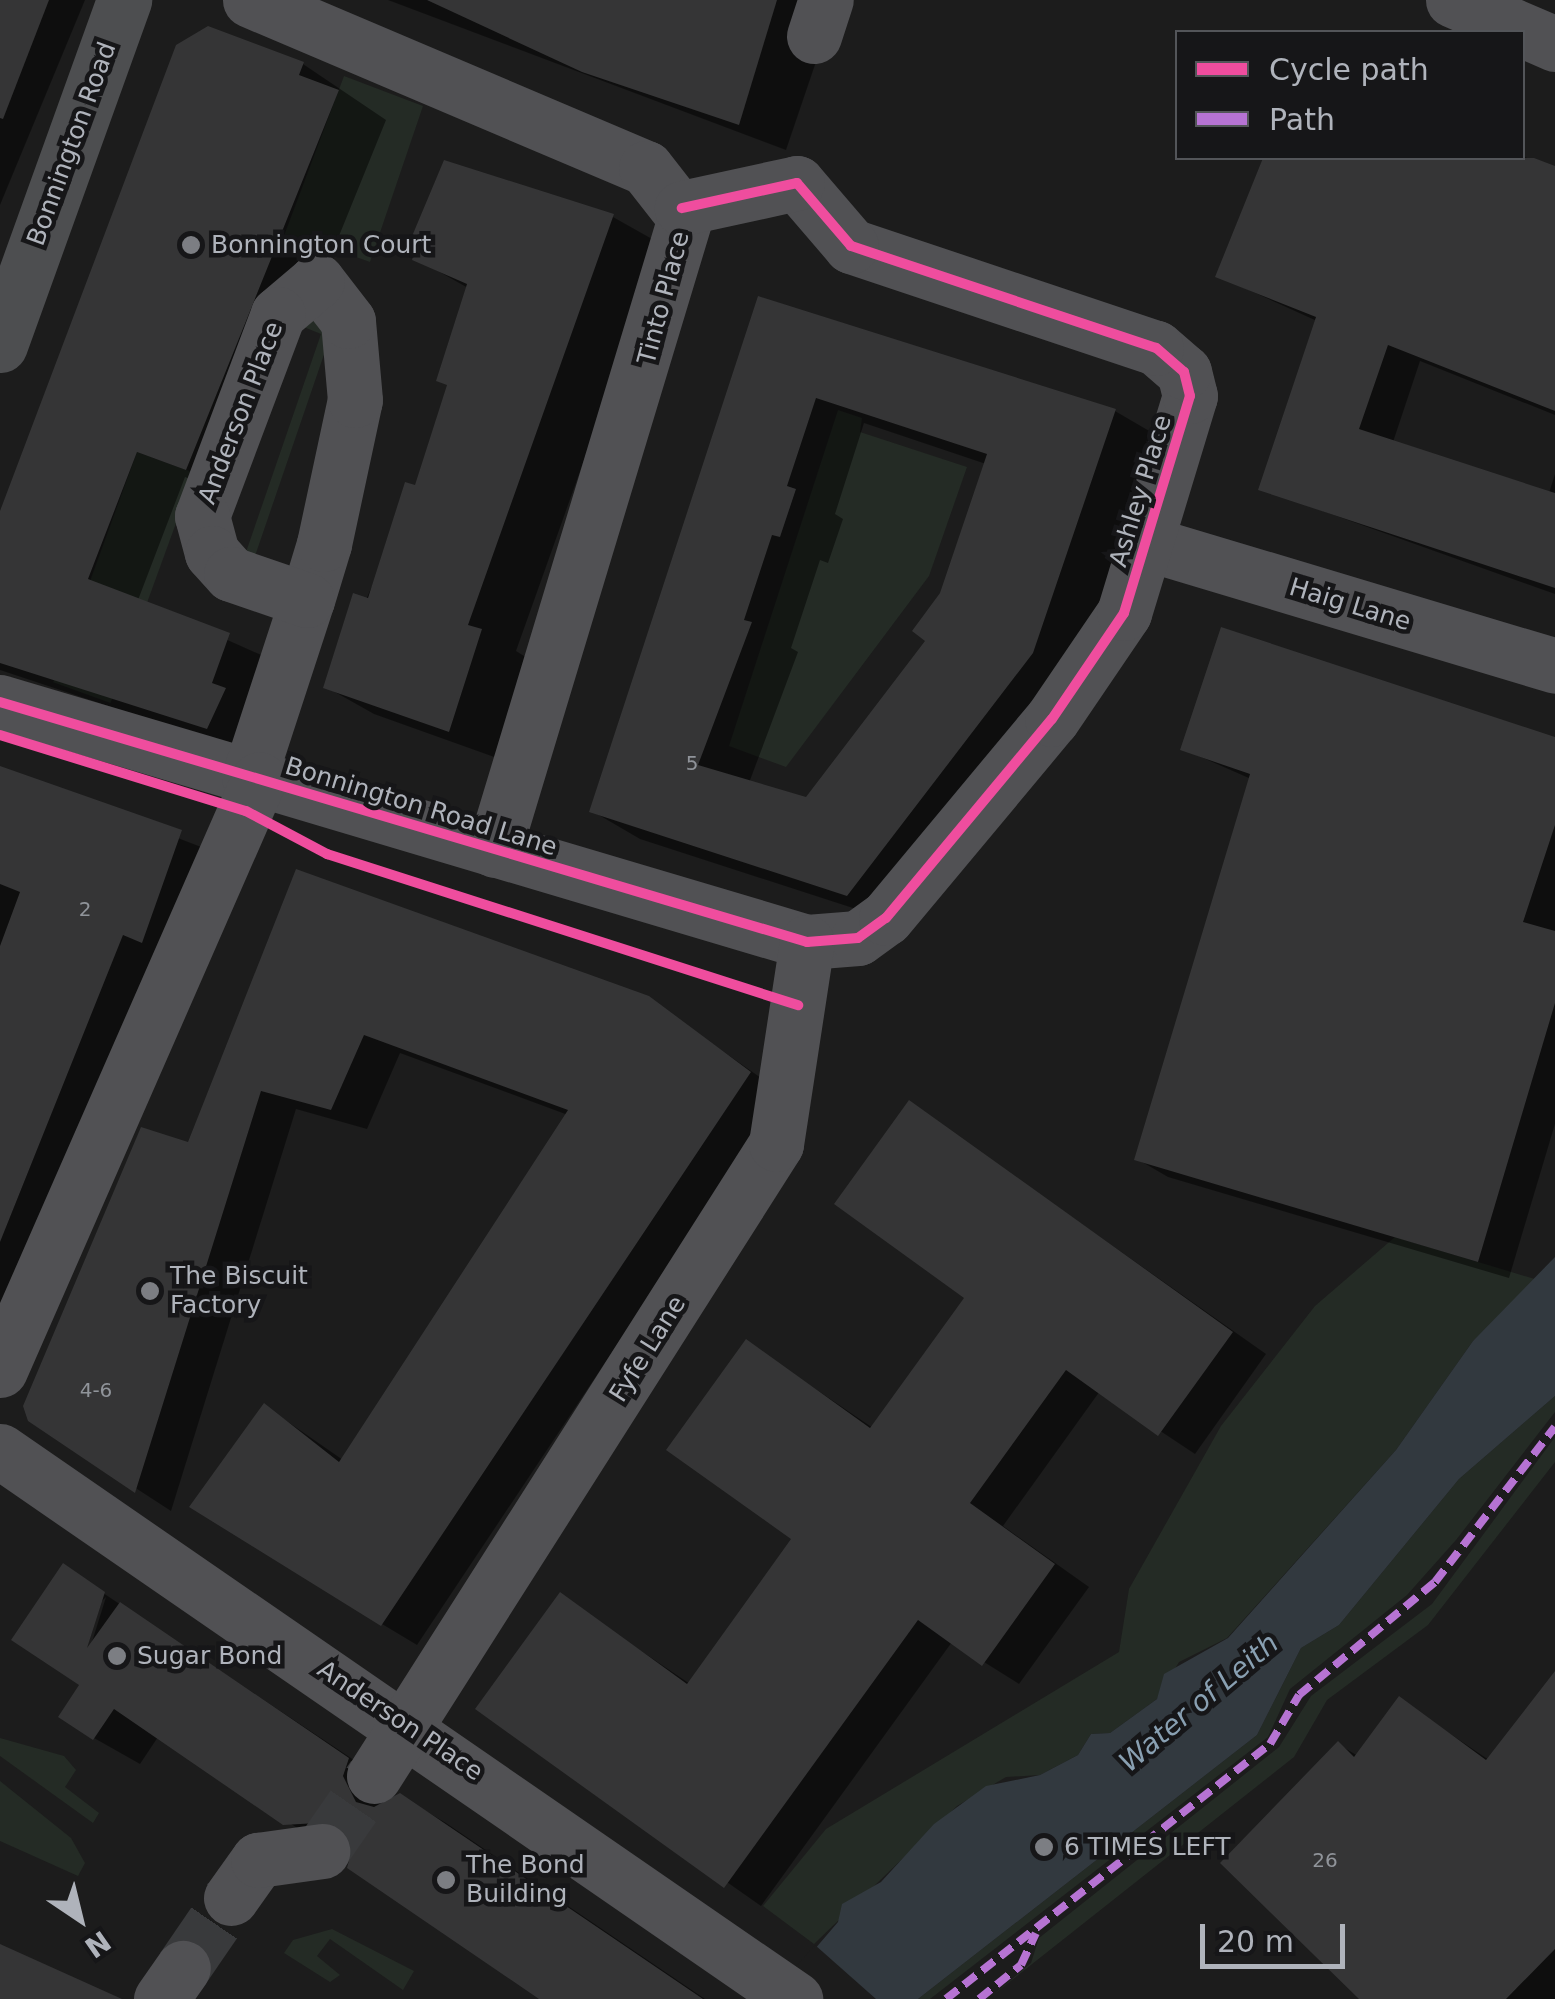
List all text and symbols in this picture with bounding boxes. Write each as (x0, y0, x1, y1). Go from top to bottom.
legend (1175, 30, 1525, 160)
street label: Bonnington Road (21, 38, 123, 250)
text: Cycle path (1269, 52, 1429, 87)
text: Path (1269, 102, 1335, 137)
street label: Tinto Place (632, 228, 696, 368)
place label: Bonnington Court (211, 230, 431, 260)
marker: Bonnington Court (180, 234, 202, 256)
street label: Anderson Place (192, 318, 290, 508)
street label: Ashley Place (1104, 411, 1178, 571)
street label: Haig Lane (1286, 572, 1414, 638)
street label: Bonnington Road Lane (281, 751, 561, 863)
house number: 5 (686, 751, 698, 775)
house number: 2 (79, 897, 91, 921)
place label: The Biscuit Factory (170, 1262, 308, 1321)
marker: The Biscuit Factory (139, 1280, 161, 1302)
street label: Fyfe Lane (604, 1290, 692, 1408)
house number: 4-6 (80, 1378, 112, 1402)
water label: Water of Leith (1113, 1627, 1285, 1779)
place label: Sugar Bond (137, 1641, 282, 1671)
marker: Sugar Bond (106, 1645, 128, 1667)
street label: Anderson Place (312, 1655, 488, 1787)
place label: 6 TIMES LEFT (1064, 1832, 1231, 1862)
marker: 6 TIMES LEFT (1033, 1836, 1055, 1858)
house number: 26 (1312, 1848, 1338, 1872)
place label: The Bond Building (466, 1851, 585, 1910)
north arrow (30, 1869, 130, 1969)
marker: The Bond Building (435, 1869, 457, 1891)
scale bar (1205, 1904, 1350, 1966)
text: N (78, 1924, 117, 1964)
text: 20 m (1217, 1924, 1294, 1959)

